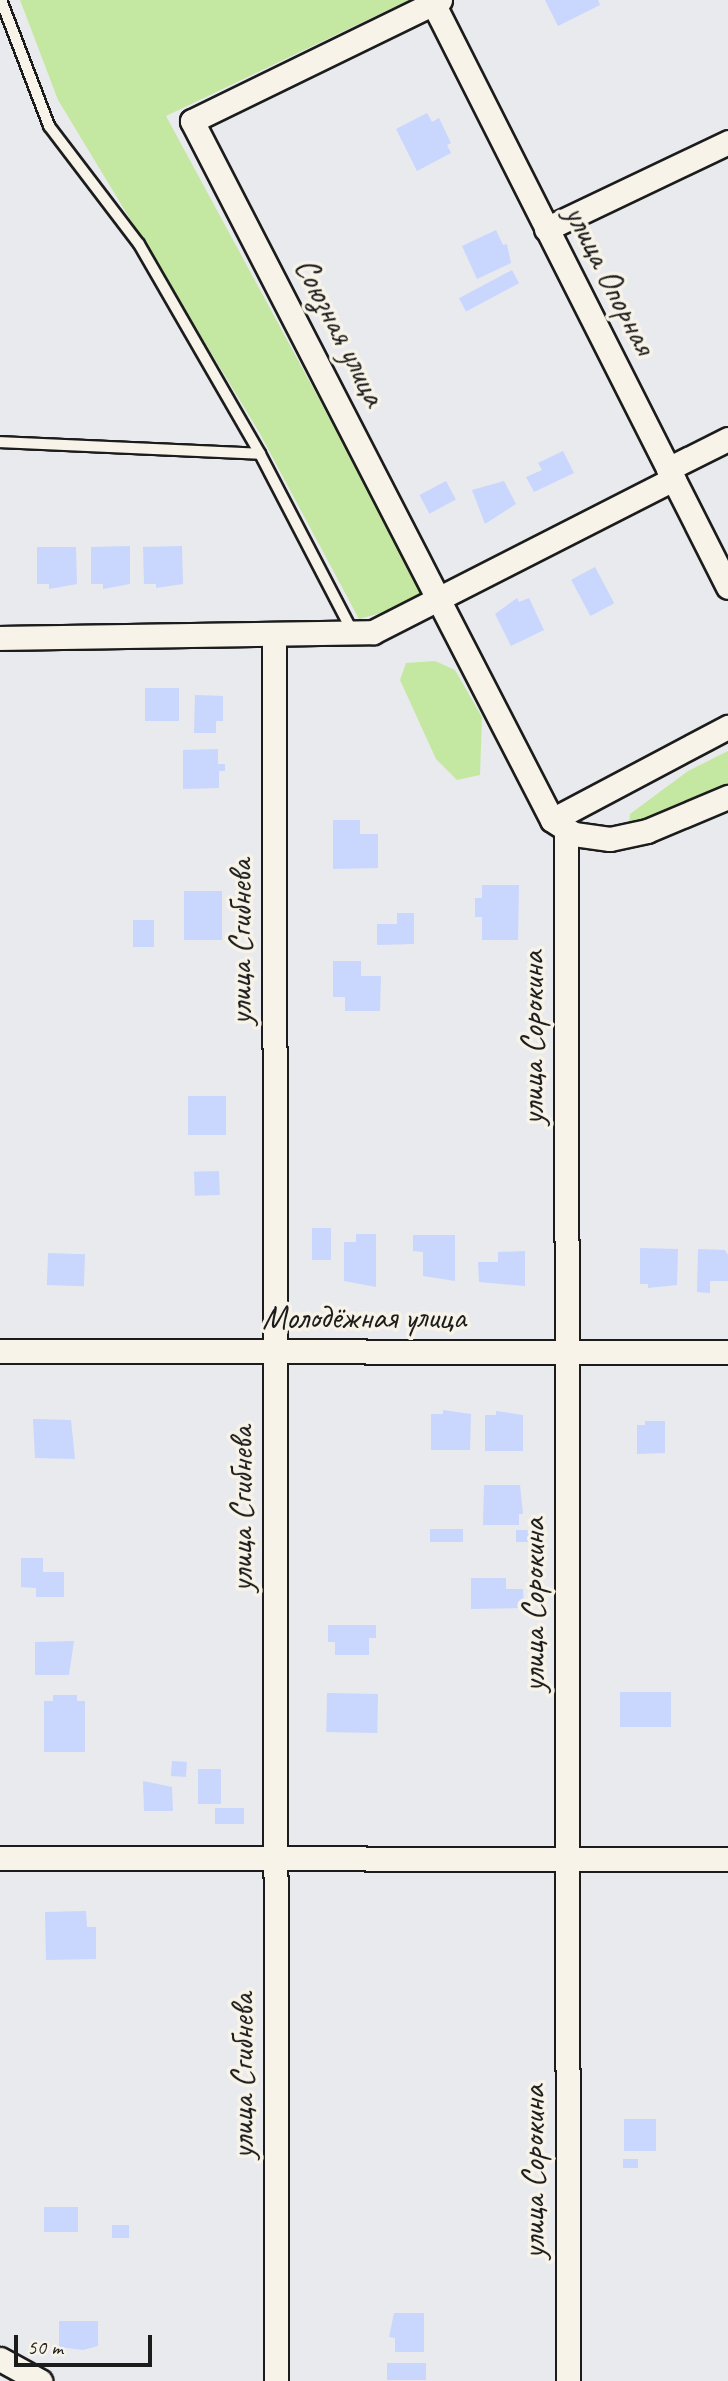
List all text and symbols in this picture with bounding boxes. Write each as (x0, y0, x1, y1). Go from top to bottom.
street label: улица Опорная (555, 198, 665, 362)
street label: Союзная улица (285, 251, 395, 413)
street label: улица Сгибнева (221, 859, 261, 1025)
street label: улица Сорокина (513, 951, 553, 1125)
street label: Молодёжная улица (261, 1298, 467, 1338)
street label: улица Сгибнева (222, 1426, 262, 1592)
street label: улица Сорокина (514, 1518, 554, 1692)
street label: улица Сгибнева (223, 1993, 263, 2159)
street label: улица Сорокина (514, 2085, 554, 2259)
scale bar (18, 2322, 156, 2366)
text: 50 m (27, 2334, 63, 2360)

